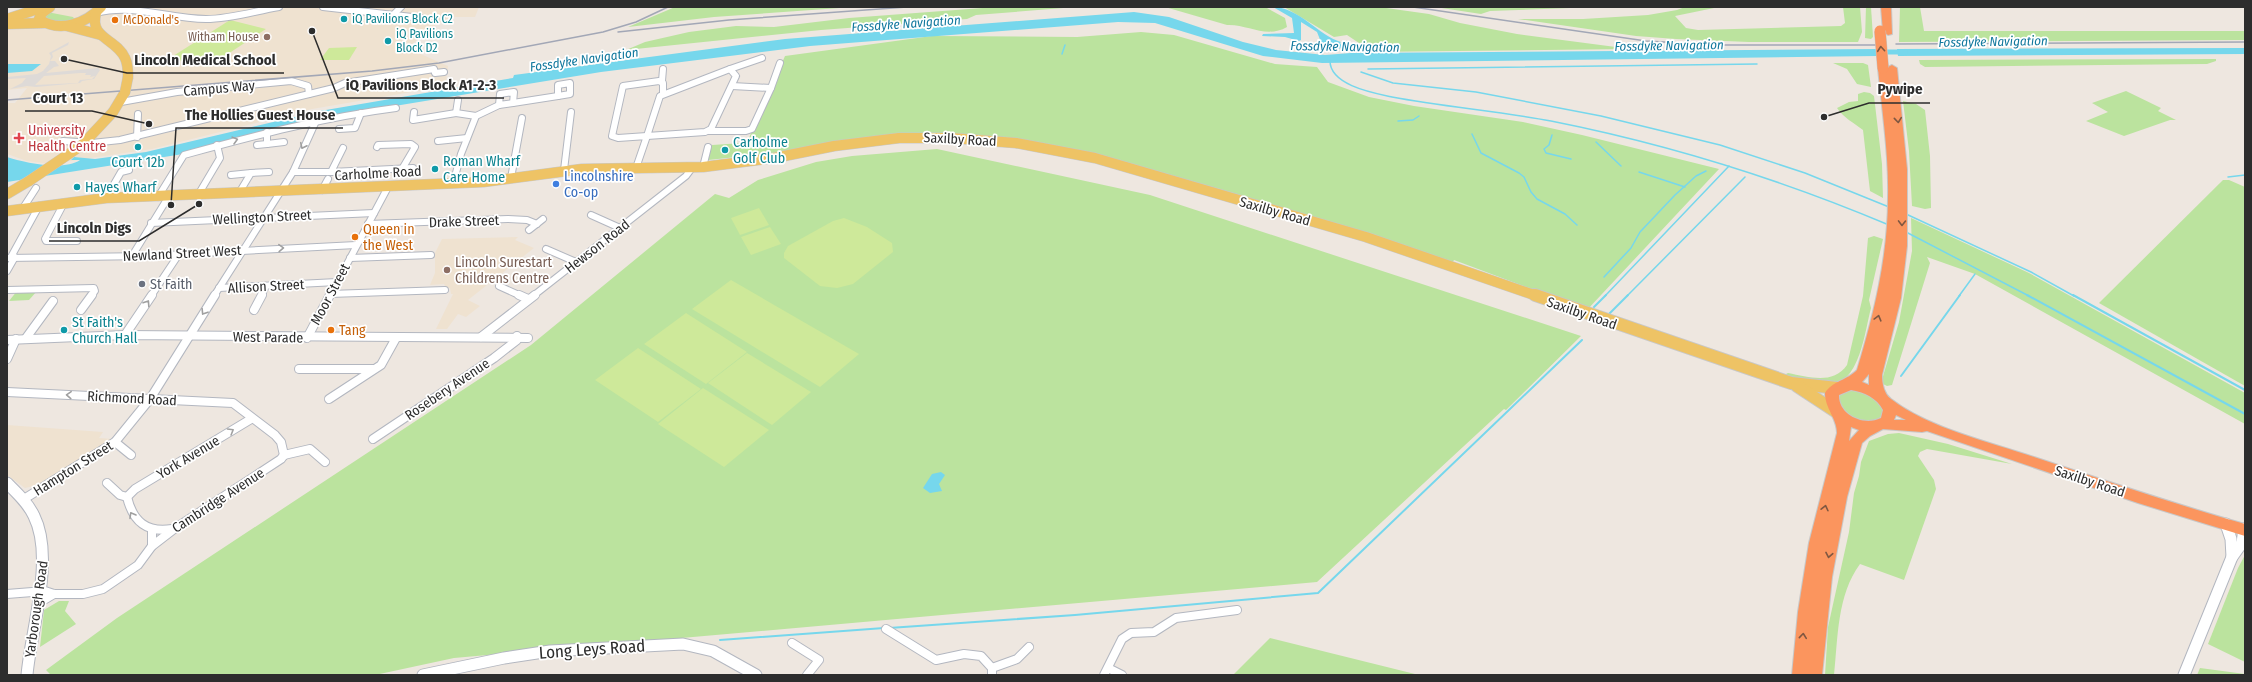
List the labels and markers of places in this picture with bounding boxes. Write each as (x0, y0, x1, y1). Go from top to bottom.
place label: iQ Pavilions Block C2 (352, 12, 453, 26)
place label: McDonald's (123, 13, 179, 27)
marker: iQ Pavilions Block C2 (339, 14, 349, 24)
marker: McDonald's (110, 15, 120, 25)
place label: iQ Pavilions Block D2 (396, 27, 453, 55)
place label: Witham House (188, 30, 259, 44)
marker: Witham House (262, 32, 272, 42)
marker: iQ Pavilions Block D2 (383, 36, 393, 46)
callout: Lincoln Medical School (127, 46, 284, 73)
callout: iQ Pavilions Block A1-2-3 (338, 71, 504, 98)
callout: Pywipe (1869, 76, 1930, 103)
callout: Court 13 (25, 84, 92, 111)
callout: The Hollies Guest House (176, 101, 343, 128)
place label: University Health Centre (28, 122, 106, 155)
marker: University Health Centre (13, 132, 25, 144)
place label: Carholme Golf Club (733, 134, 788, 167)
marker: Court 12b (133, 142, 143, 152)
marker: Carholme Golf Club (720, 145, 730, 155)
place label: Roman Wharf Care Home (443, 153, 522, 186)
place label: Court 12b (111, 154, 165, 171)
marker: Roman Wharf Care Home (430, 164, 440, 174)
place label: Lincolnshire Co-op (564, 168, 634, 201)
place label: Hayes Wharf (85, 179, 158, 196)
marker: Lincolnshire Co-op (551, 179, 561, 189)
marker: Hayes Wharf (72, 182, 82, 192)
callout: Lincoln Digs (49, 214, 139, 241)
place label: Queen in the West (363, 221, 415, 254)
marker: Queen in the West (350, 232, 360, 242)
place label: Lincoln Surestart Childrens Centre (455, 254, 552, 287)
marker: Lincoln Surestart Childrens Centre (442, 265, 452, 275)
place label: St Faith (150, 276, 192, 293)
marker: St Faith (137, 279, 147, 289)
place label: St Faith's Church Hall (72, 314, 138, 347)
place label: Tang (339, 322, 366, 339)
marker: St Faith's Church Hall (59, 325, 69, 335)
marker: Tang (326, 325, 336, 335)

